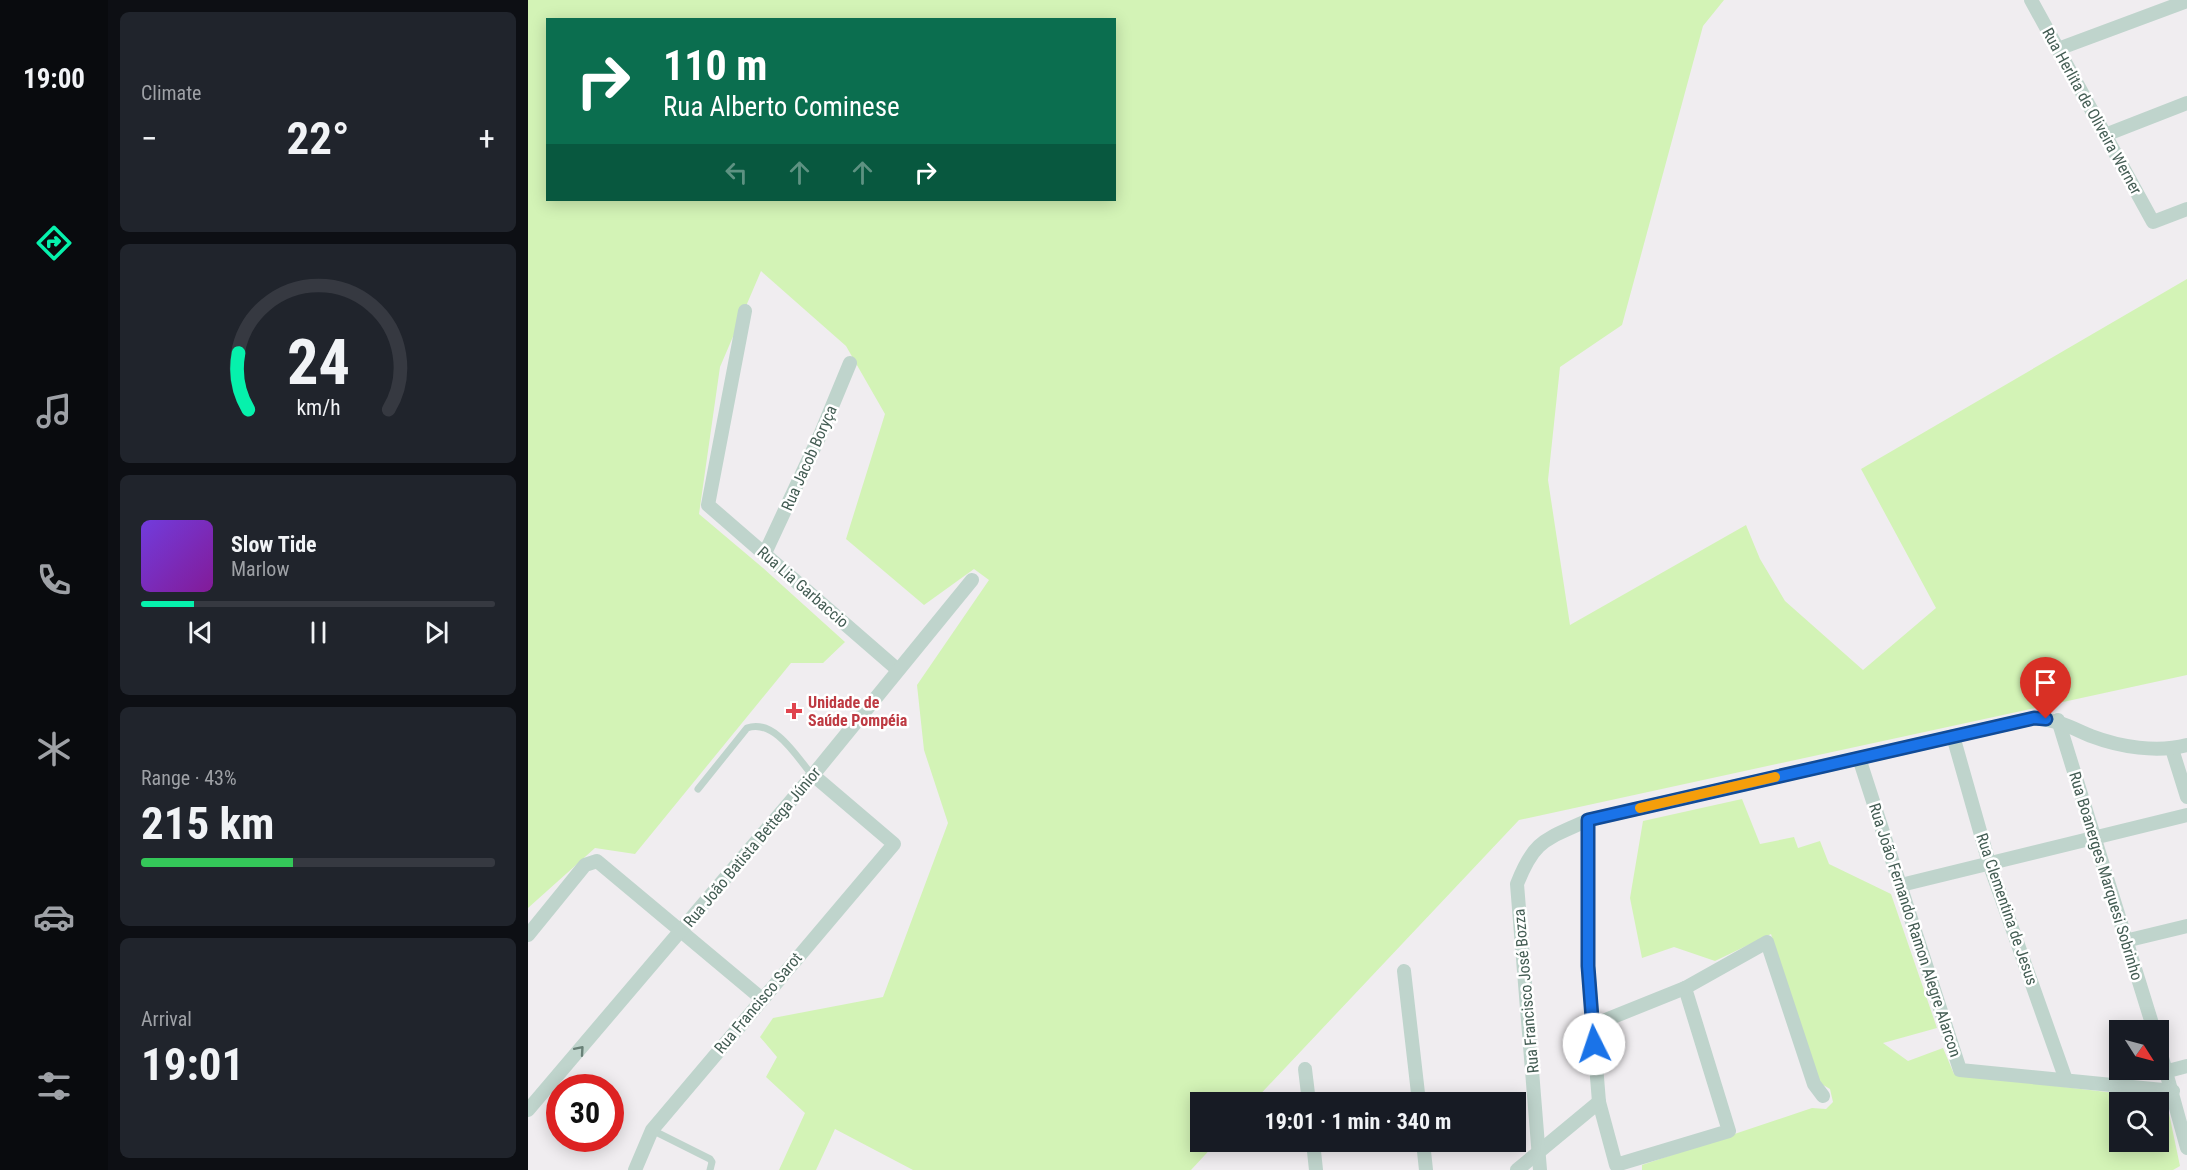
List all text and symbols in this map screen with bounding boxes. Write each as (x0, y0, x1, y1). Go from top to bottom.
street label: Rua Herlita de Oliveira Werner (2038, 24, 2146, 198)
text: 110 m (663, 41, 768, 90)
icon: right (564, 42, 642, 120)
text: 19:00 (23, 63, 85, 95)
text: Climate (141, 81, 201, 105)
text: Rua Alberto Cominese (663, 91, 900, 123)
text: 22° (287, 112, 350, 165)
text: − (141, 119, 158, 158)
text: + (479, 119, 495, 158)
icon: left (720, 156, 753, 189)
icon: ahead (783, 156, 816, 189)
icon: ahead (846, 156, 879, 189)
icon: right (909, 156, 942, 189)
icon: directions (33, 222, 75, 264)
text: 24 (286, 327, 350, 400)
icon: music (33, 390, 75, 432)
text: km/h (296, 396, 340, 421)
street label: Rua Jacob Boryça (777, 402, 841, 514)
text: Slow Tide (231, 532, 317, 557)
street label: Rua Lia Garbaccio (754, 542, 852, 632)
text: Marlow (231, 557, 289, 581)
icon: phone (33, 559, 75, 601)
icon: previous (184, 616, 217, 649)
icon: pause (302, 616, 335, 649)
icon: next (420, 616, 453, 649)
pin (2020, 657, 2071, 719)
icon: arrive (2029, 666, 2062, 699)
place label: Unidade de Saúde Pompéia (808, 693, 908, 730)
marker: Unidade de Saúde Pompéia (785, 702, 803, 720)
icon: climate (33, 728, 75, 770)
street label: Rua João Batista Bettega Júnior (679, 763, 825, 931)
text: Range · 43% (141, 766, 237, 790)
street label: Rua Boanerges Marquesi Sobrinho (2065, 769, 2147, 983)
text: 215 km (141, 797, 274, 850)
street label: Rua João Fernando Ramon Alegre Alarcon (1865, 801, 1965, 1059)
street label: Rua Clementina de Jesus (1972, 831, 2042, 987)
icon: car (33, 896, 75, 938)
street label: Rua Francisco José Bozza (1509, 908, 1543, 1074)
street label: Rua Francisco Sarot (710, 948, 806, 1057)
text: Arrival (141, 1007, 192, 1031)
position arrow (1562, 1012, 1626, 1076)
north arrow (2109, 1020, 2169, 1080)
map controls (2109, 1020, 2169, 1152)
text: 19:01 (141, 1038, 244, 1091)
one-way arrow (573, 1046, 584, 1057)
icon: filters (33, 1065, 75, 1107)
speed limit sign: 30 (546, 1074, 624, 1152)
button: search (2109, 1092, 2169, 1152)
text: 19:01 · 1 min · 340 m (1265, 1109, 1451, 1134)

